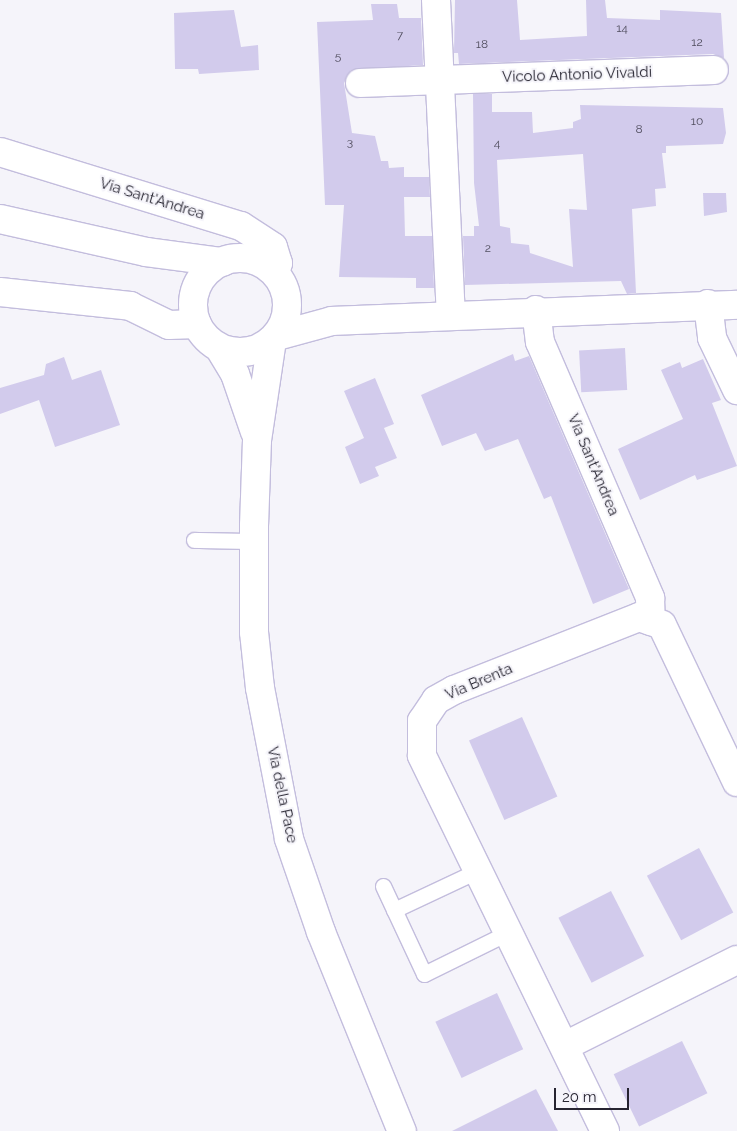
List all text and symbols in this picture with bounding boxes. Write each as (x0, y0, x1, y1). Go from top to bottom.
house number: 14 (616, 22, 628, 36)
house number: 7 (397, 29, 403, 43)
house number: 12 (691, 36, 703, 50)
house number: 18 (476, 38, 488, 52)
house number: 5 (335, 50, 341, 64)
street label: Vicolo Antonio Vivaldi (501, 63, 653, 87)
house number: 10 (691, 115, 703, 129)
house number: 8 (635, 123, 643, 137)
house number: 3 (347, 136, 353, 150)
house number: 4 (494, 137, 500, 151)
street label: Via Sant'Andrea (97, 175, 207, 223)
house number: 2 (485, 242, 491, 256)
street label: Via Sant'Andrea (563, 411, 623, 519)
street label: Via Brenta (443, 660, 515, 704)
street label: Via della Pace (263, 745, 301, 845)
scale bar (557, 1078, 632, 1110)
text: 20 m (562, 1088, 597, 1106)

